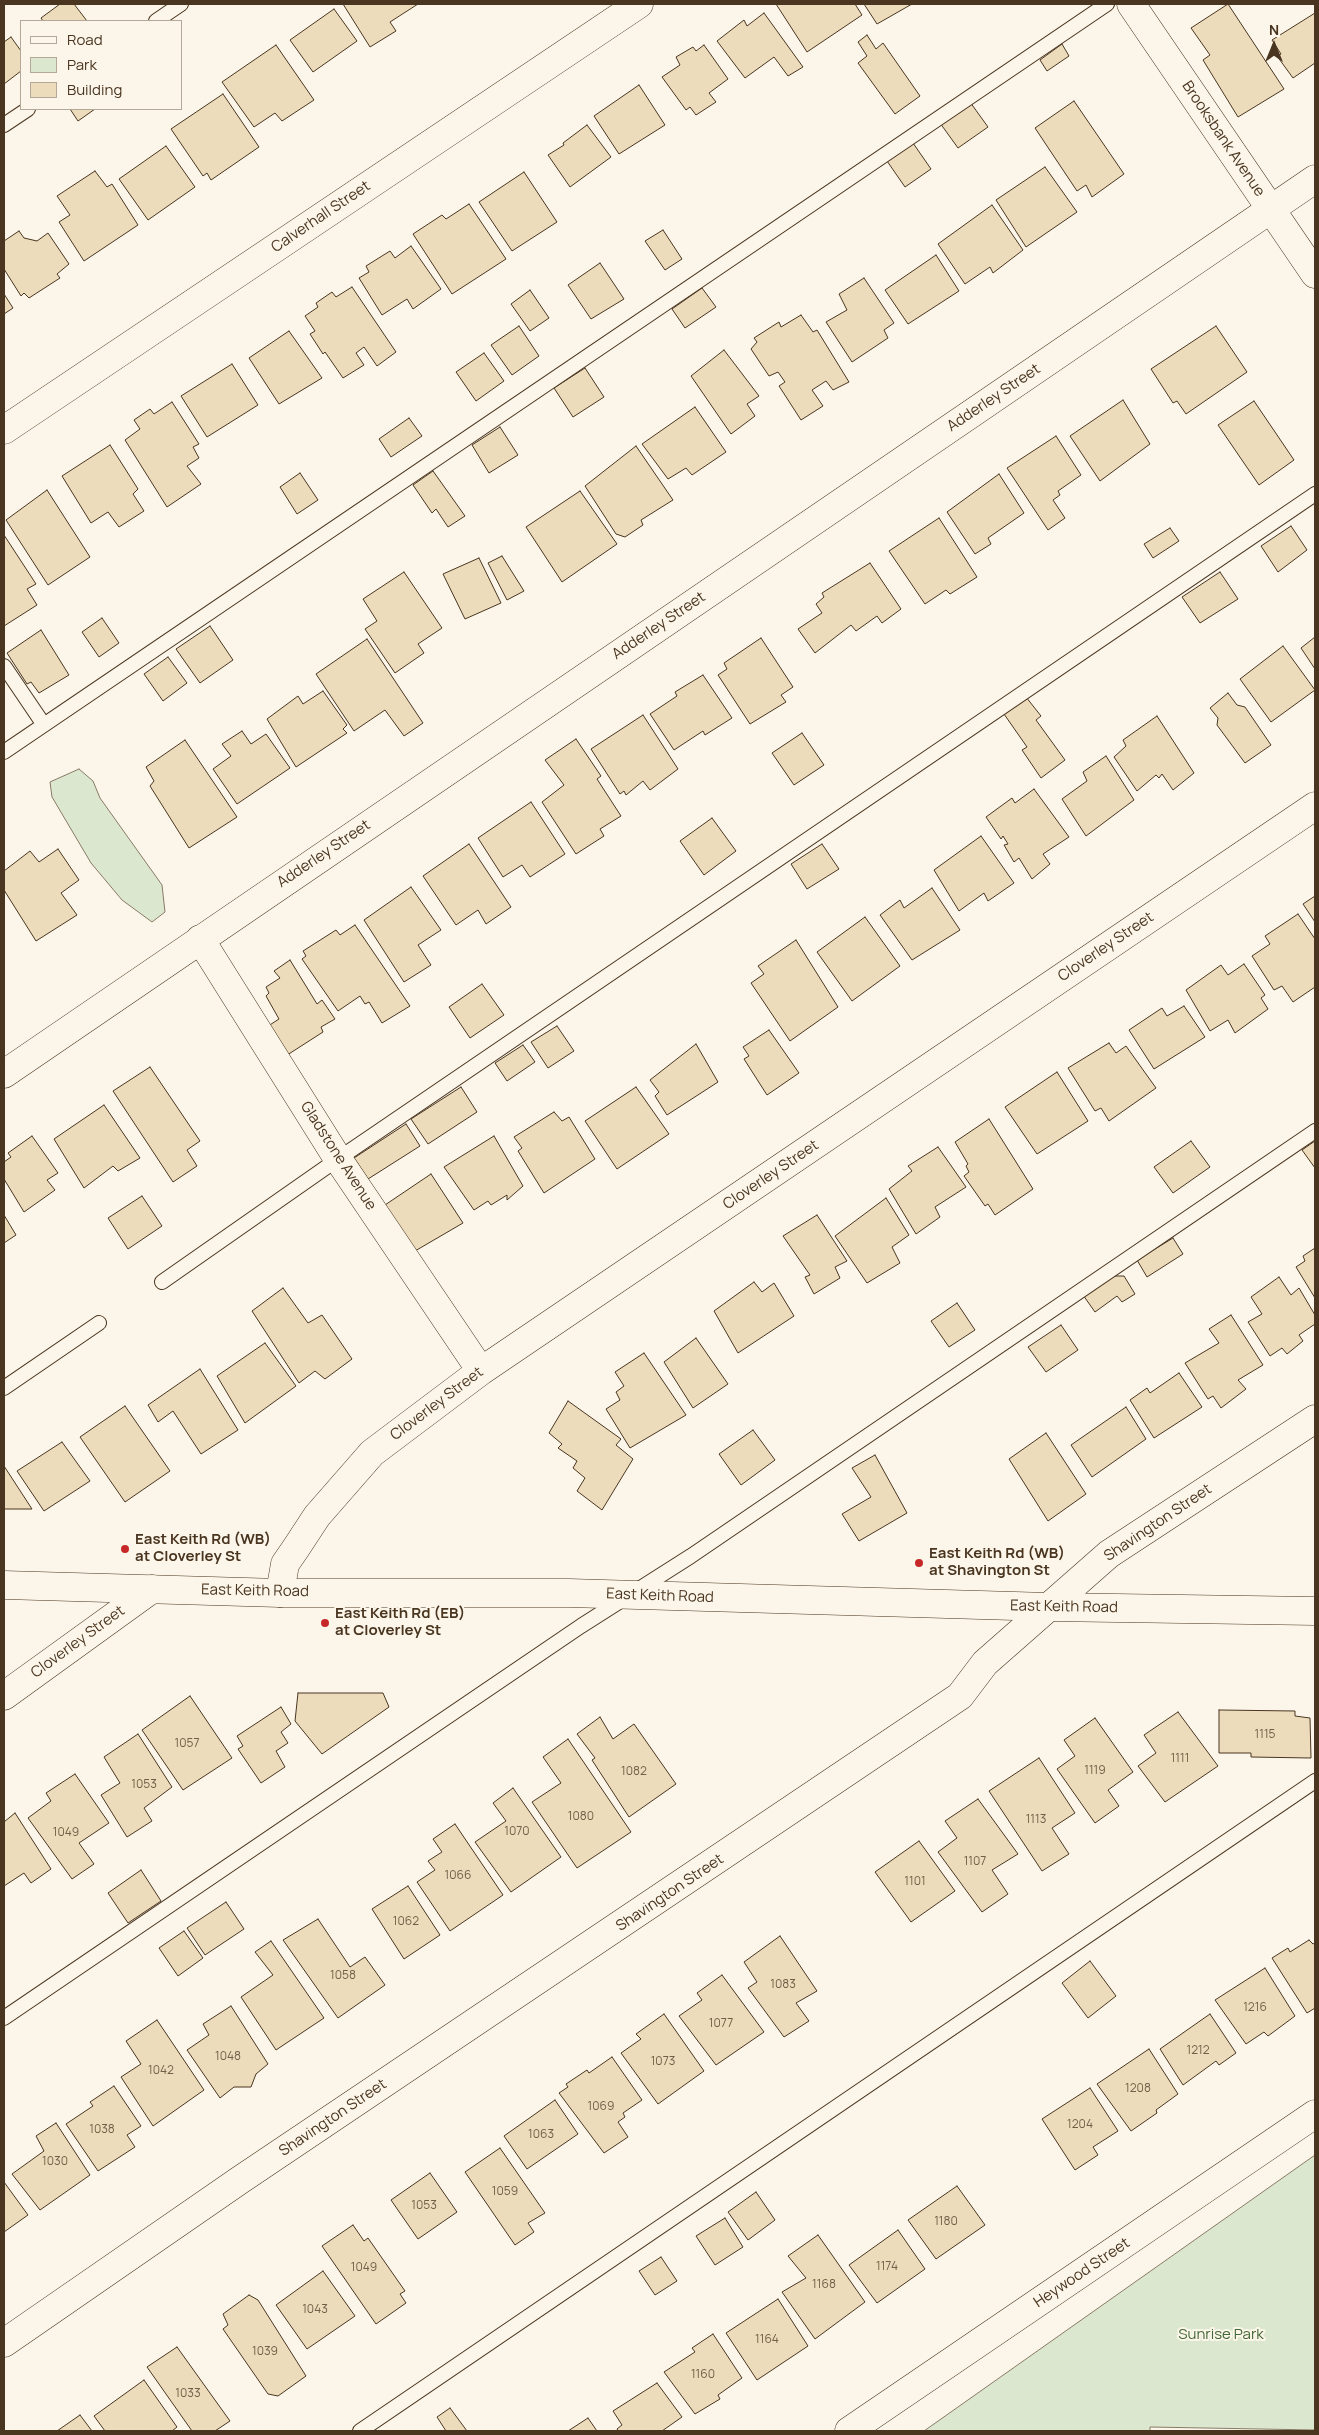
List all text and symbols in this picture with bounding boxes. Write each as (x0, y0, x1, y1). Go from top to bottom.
legend (20, 20, 182, 110)
north arrow (1249, 20, 1299, 70)
text: N (1269, 20, 1279, 39)
text: Road (67, 29, 103, 50)
text: Park (67, 54, 97, 75)
street label: Brooksbank Avenue (1178, 78, 1268, 200)
text: Building (67, 79, 122, 100)
street label: Calverhall Street (268, 177, 374, 257)
street label: Adderley Street (944, 360, 1044, 436)
street label: Adderley Street (609, 588, 709, 664)
street label: Adderley Street (274, 816, 374, 892)
street label: Cloverley Street (1055, 908, 1157, 986)
street label: Gladstone Avenue (296, 1098, 380, 1214)
street label: Cloverley Street (720, 1136, 822, 1214)
street label: Cloverley Street (387, 1363, 487, 1445)
street label: Shavington Street (1101, 1480, 1215, 1566)
place label: East Keith Rd (WB) at Cloverley St (135, 1531, 271, 1566)
marker: East Keith Rd (WB) at Cloverley St (119, 1543, 131, 1555)
place label: East Keith Rd (WB) at Shavington St (929, 1545, 1065, 1580)
marker: East Keith Rd (WB) at Shavington St (913, 1557, 925, 1569)
street label: East Keith Road (201, 1581, 309, 1601)
street label: East Keith Road (606, 1585, 714, 1607)
street label: East Keith Road (1010, 1597, 1118, 1617)
street label: Cloverley Street (28, 1602, 128, 1682)
place label: East Keith Rd (EB) at Cloverley St (335, 1605, 465, 1640)
marker: East Keith Rd (EB) at Cloverley St (319, 1617, 331, 1629)
house number: 1115 (1255, 1728, 1275, 1742)
house number: 1057 (175, 1737, 199, 1751)
house number: 1111 (1171, 1752, 1189, 1766)
house number: 1119 (1084, 1764, 1106, 1778)
house number: 1082 (621, 1765, 647, 1779)
house number: 1053 (131, 1778, 157, 1792)
house number: 1080 (568, 1810, 594, 1824)
house number: 1113 (1026, 1813, 1046, 1827)
house number: 1070 (504, 1825, 530, 1839)
house number: 1049 (53, 1826, 79, 1840)
street label: Shavington Street (613, 1850, 727, 1936)
house number: 1107 (964, 1855, 986, 1869)
house number: 1066 (445, 1869, 471, 1883)
house number: 1101 (904, 1875, 926, 1889)
house number: 1062 (393, 1915, 419, 1929)
house number: 1058 (330, 1969, 356, 1983)
house number: 1083 (770, 1978, 796, 1992)
house number: 1216 (1243, 2001, 1267, 2015)
house number: 1077 (709, 2017, 733, 2031)
house number: 1212 (1186, 2044, 1210, 2058)
house number: 1048 (215, 2050, 241, 2064)
house number: 1073 (651, 2055, 675, 2069)
house number: 1042 (148, 2064, 174, 2078)
street label: Shavington Street (276, 2075, 390, 2161)
house number: 1208 (1125, 2082, 1151, 2096)
house number: 1069 (588, 2100, 614, 2114)
house number: 1204 (1067, 2118, 1093, 2132)
house number: 1038 (89, 2123, 115, 2137)
house number: 1063 (528, 2128, 554, 2142)
house number: 1030 (42, 2155, 68, 2169)
house number: 1059 (492, 2185, 518, 2199)
house number: 1053 (411, 2199, 437, 2213)
house number: 1180 (934, 2215, 958, 2229)
street label: Heywood Street (1031, 2234, 1133, 2312)
house number: 1174 (876, 2260, 898, 2274)
house number: 1049 (351, 2261, 377, 2275)
house number: 1168 (812, 2278, 836, 2292)
house number: 1043 (302, 2303, 328, 2317)
park label: Sunrise Park (1178, 2326, 1264, 2344)
house number: 1164 (755, 2333, 779, 2347)
house number: 1039 (252, 2345, 278, 2359)
house number: 1160 (691, 2368, 715, 2382)
house number: 1033 (175, 2387, 201, 2401)

